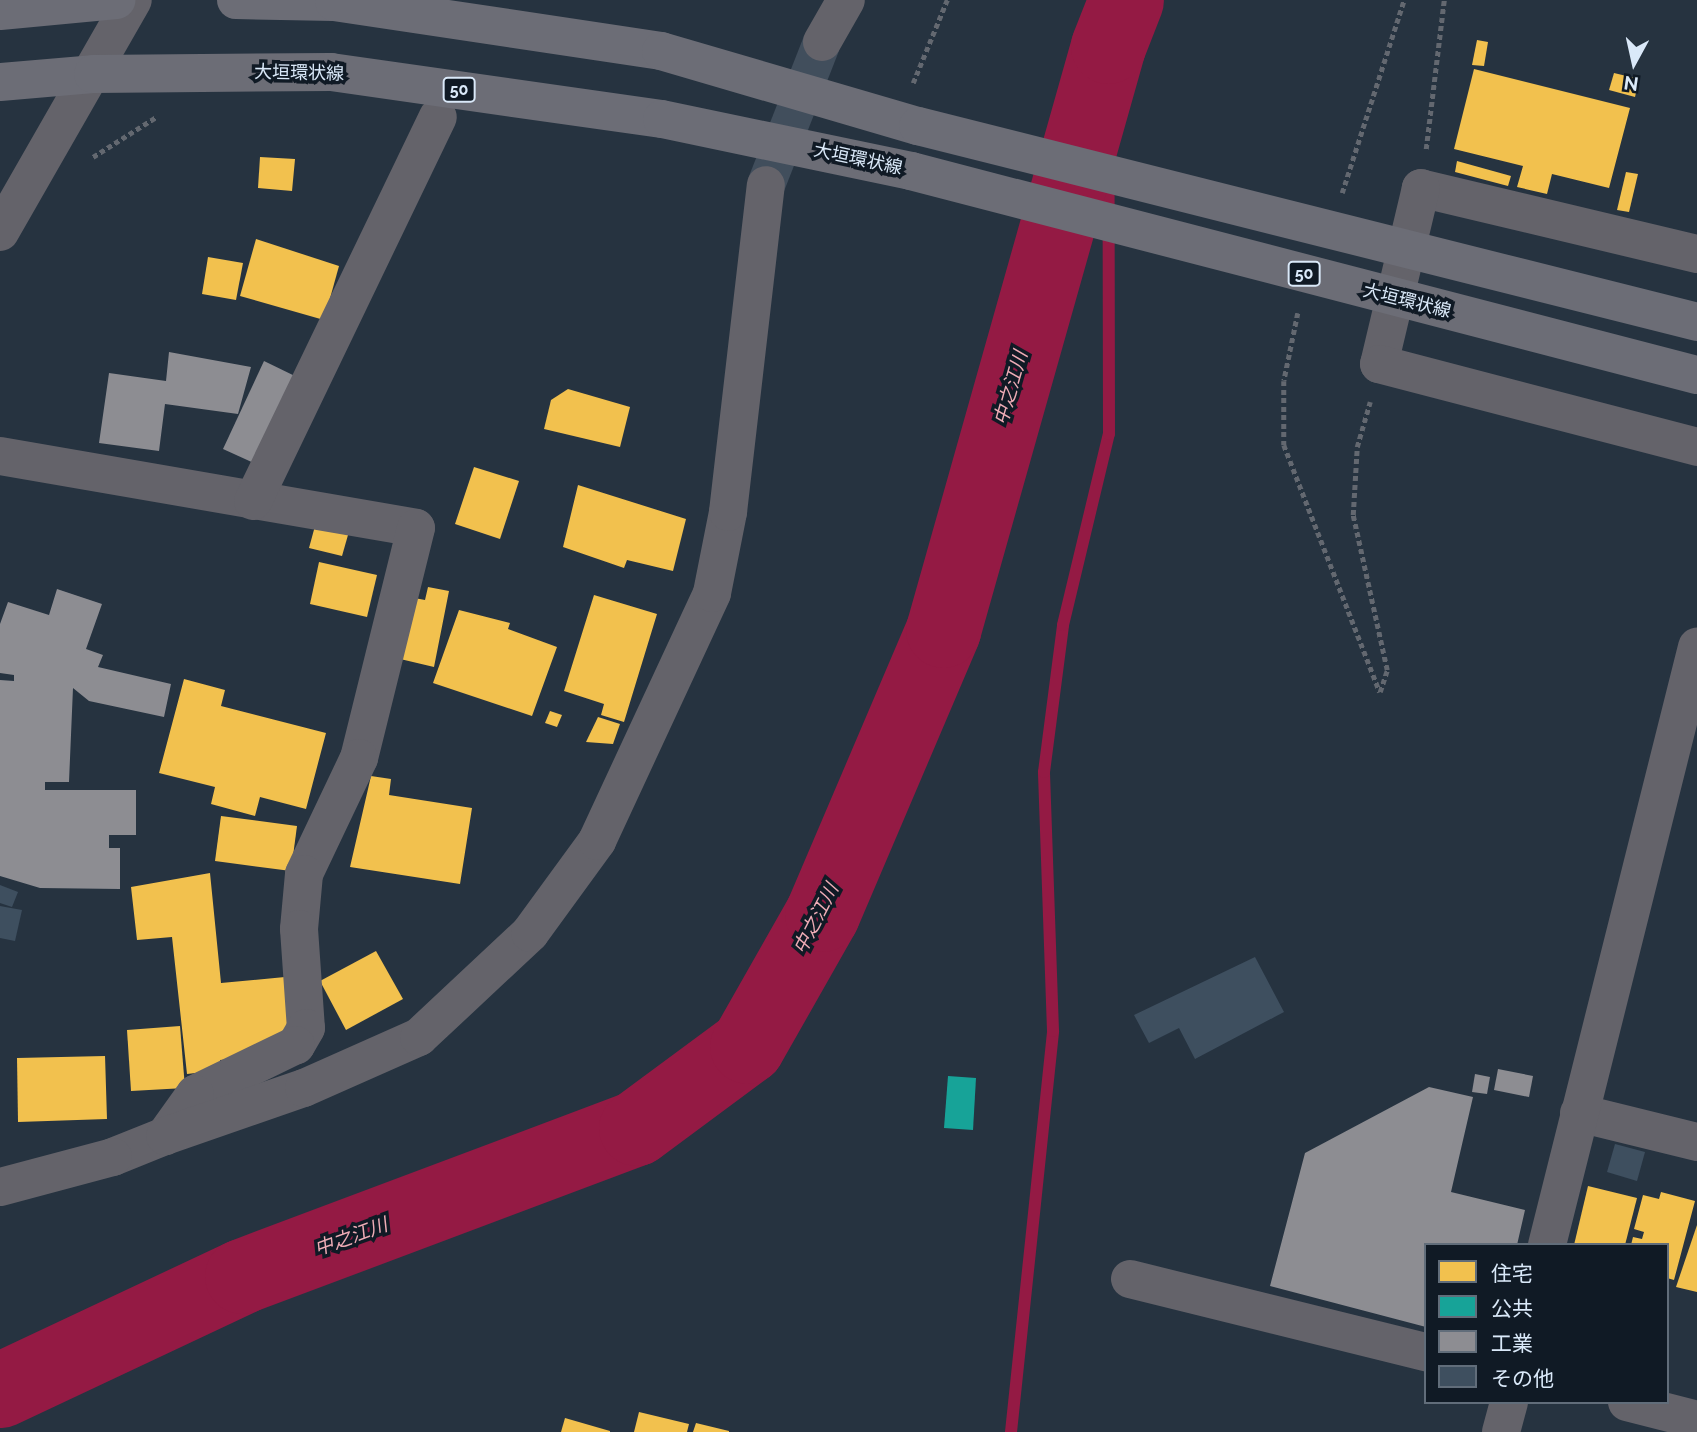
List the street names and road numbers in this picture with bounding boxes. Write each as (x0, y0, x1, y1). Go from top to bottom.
street label: 大垣環状線 (254, 61, 344, 85)
road number: 50 (442, 78, 476, 102)
street label: 大垣環状線 (812, 139, 904, 179)
road number: 50 (1286, 262, 1322, 286)
street label: 大垣環状線 (1361, 280, 1453, 322)

